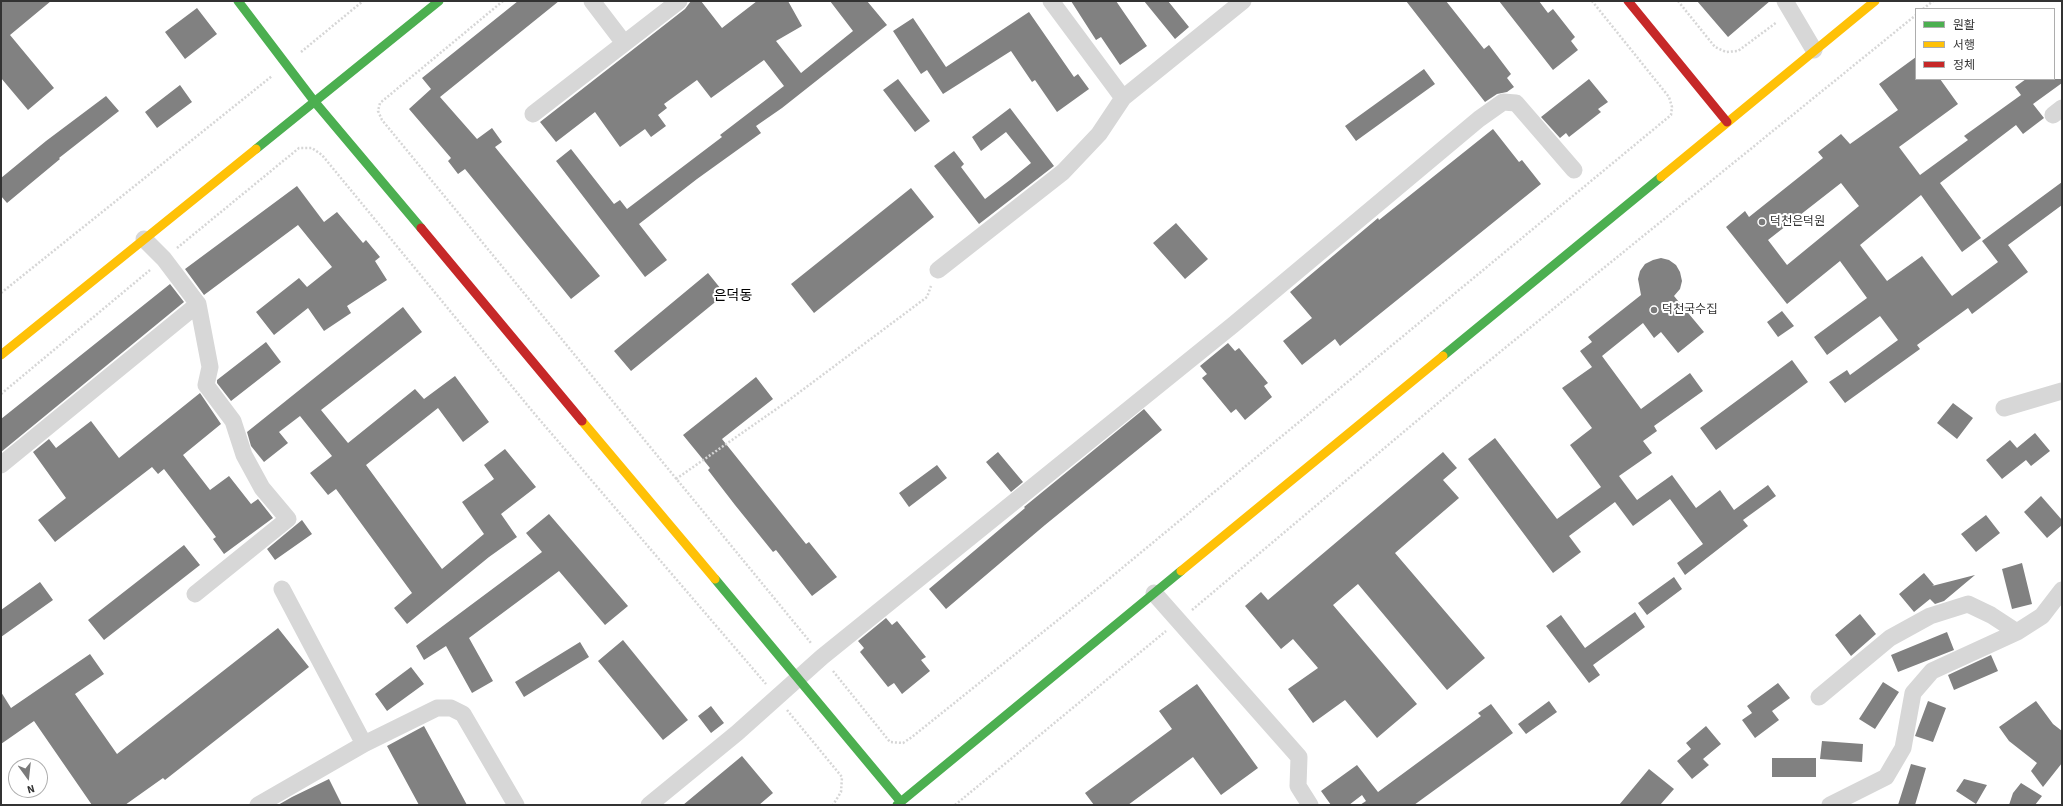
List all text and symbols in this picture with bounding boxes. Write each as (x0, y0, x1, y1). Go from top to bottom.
legend (1915, 8, 2055, 80)
text: 원활 (1953, 17, 1975, 34)
text: 서행 (1953, 37, 1975, 54)
text: 정체 (1953, 57, 1975, 74)
place label: 덕천은덕원 (1770, 215, 1825, 229)
marker: 덕천은덕원 (1757, 217, 1767, 227)
district label: 은덕동 (714, 289, 752, 305)
place label: 덕천국수집 (1662, 303, 1717, 317)
marker: 덕천국수집 (1649, 305, 1659, 315)
north arrow (8, 758, 48, 798)
text: N (26, 781, 36, 797)

